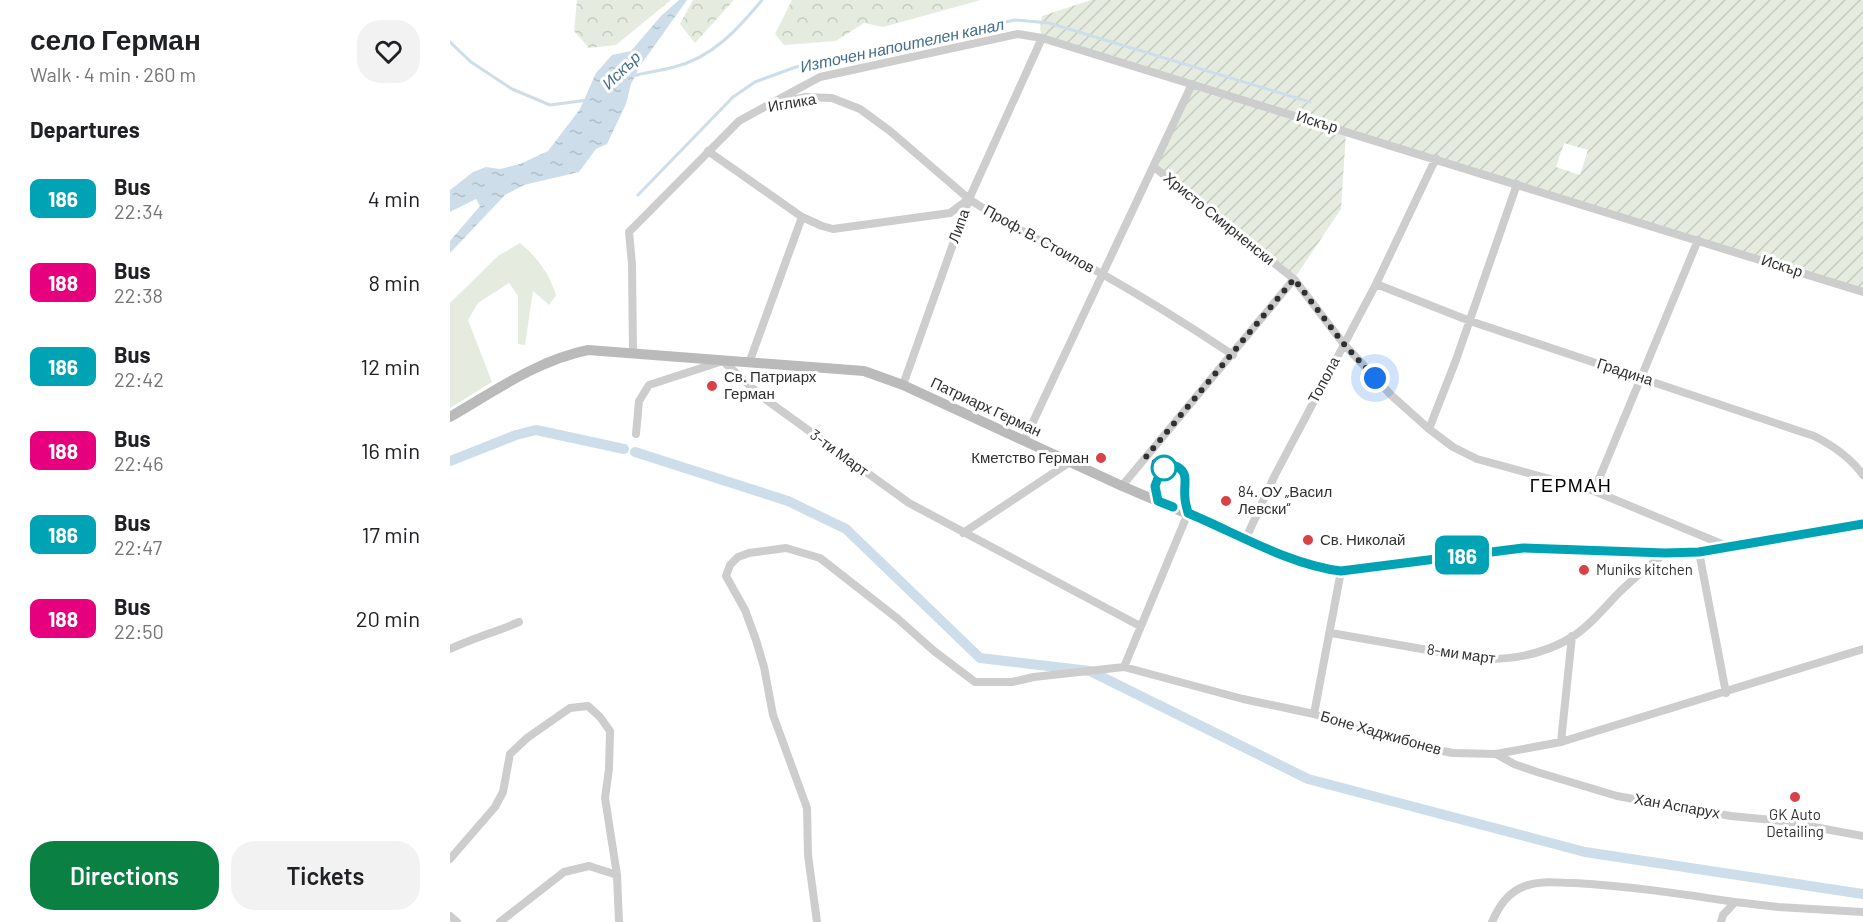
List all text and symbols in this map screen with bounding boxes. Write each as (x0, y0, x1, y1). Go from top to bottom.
water label: Източен напоителен канал (798, 14, 1006, 75)
button: heart (357, 20, 420, 83)
text: село Герман (30, 22, 201, 56)
water label: Искър (598, 47, 644, 92)
text: Walk · 4 min · 260 m (30, 62, 196, 86)
street label: Иглика (766, 89, 818, 115)
street label: Искър (1294, 106, 1340, 136)
text: Departures (30, 116, 140, 142)
street label: Христо Смирненски (1161, 168, 1279, 268)
text: Bus (114, 173, 151, 199)
text: 4 min (368, 185, 420, 211)
text: 186 (48, 186, 78, 211)
text: 22:34 (114, 199, 164, 223)
street label: Проф. В. Стоилов (981, 200, 1098, 276)
street label: Липа (944, 206, 973, 245)
street label: Искър (1759, 250, 1805, 280)
text: Bus (114, 257, 151, 283)
text: 8 min (368, 269, 420, 295)
text: 188 (48, 270, 78, 295)
text: 22:38 (114, 283, 163, 307)
text: Bus (114, 341, 151, 367)
text: 12 min (360, 353, 420, 379)
street label: Топола (1304, 353, 1343, 406)
text: 186 (48, 354, 78, 379)
street label: Градина (1595, 354, 1656, 389)
your location (1360, 363, 1390, 393)
text: 22:42 (114, 367, 164, 391)
place label: Св. Патриарх Герман (724, 367, 817, 402)
street label: Патриарх Герман (928, 373, 1045, 440)
marker: Св. Патриарх Герман (705, 379, 719, 393)
text: Bus (114, 425, 151, 451)
street label: 3-ти Март (807, 425, 872, 479)
text: 16 min (361, 437, 420, 463)
text: 188 (48, 438, 78, 463)
place label: Кметство Герман (971, 448, 1089, 466)
text: 22:46 (114, 451, 164, 475)
marker: Кметство Герман (1094, 451, 1108, 465)
unlabelled marker (1151, 455, 1177, 481)
district label: ГЕРМАН (1530, 474, 1612, 496)
place label: 84. ОУ „Васил Левски“ (1238, 482, 1332, 517)
marker: 84. ОУ „Васил Левски“ (1219, 494, 1233, 508)
text: Bus (114, 509, 151, 535)
text: 17 min (362, 521, 420, 547)
text: 186 (48, 522, 78, 547)
place label: Св. Николай (1320, 530, 1405, 548)
marker: Св. Николай (1301, 533, 1315, 547)
text: 22:47 (114, 535, 162, 559)
line badge: 186 (1428, 536, 1496, 574)
text: 186 (1447, 543, 1477, 568)
place label: Muniks kitchen (1596, 560, 1693, 578)
marker: Muniks kitchen (1577, 563, 1591, 577)
text: Bus (114, 593, 151, 619)
text: 20 min (356, 605, 420, 631)
text: 188 (48, 606, 78, 631)
text: 22:50 (114, 619, 164, 643)
street label: 8-ми март (1426, 639, 1497, 667)
street label: Боне Хаджибонев (1319, 706, 1444, 758)
street label: Хан Аспарух (1633, 789, 1722, 821)
marker: GK Auto Detailing (1788, 790, 1802, 804)
place label: GK Auto Detailing (1766, 805, 1824, 840)
button: Directions (30, 841, 219, 910)
button: Tickets (231, 841, 420, 910)

